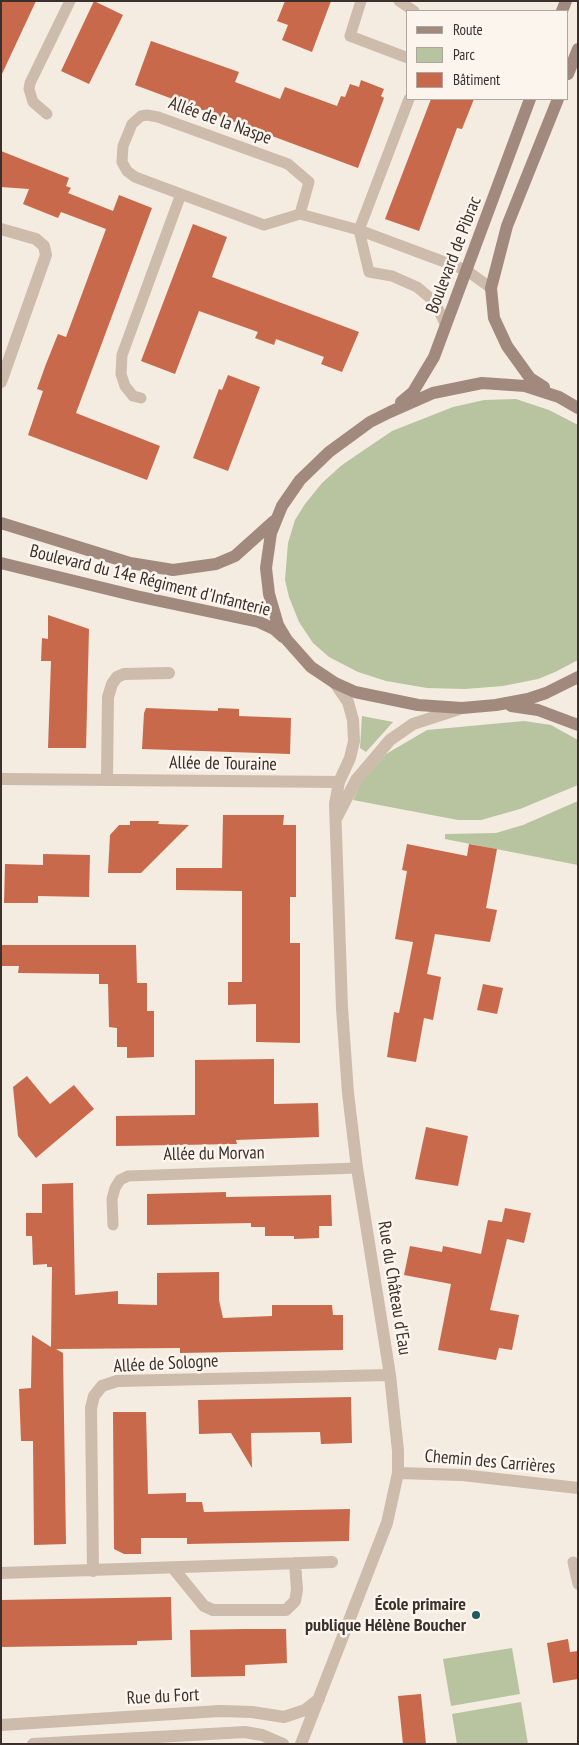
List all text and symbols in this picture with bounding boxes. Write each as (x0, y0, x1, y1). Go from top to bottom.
legend (406, 10, 569, 100)
text: Route (453, 20, 483, 39)
text: Parc (453, 45, 475, 64)
text: Bâtiment (453, 70, 500, 89)
street label: Allée de la Naspe (166, 92, 274, 150)
street label: Boulevard de Pibrac (422, 193, 486, 317)
street label: Boulevard du 14e Régiment d'Infanterie (28, 541, 272, 621)
street label: Allée de Touraine (169, 752, 277, 776)
street label: Allée du Morvan (163, 1142, 265, 1166)
street label: Rue du Château d'Eau (373, 1219, 415, 1357)
street label: Allée de Sologne (113, 1350, 219, 1378)
street label: Chemin des Carrières (424, 1446, 556, 1478)
place label: École primaire publique Hélène Boucher (305, 1594, 466, 1636)
marker: École primaire publique Hélène Boucher (470, 1609, 482, 1621)
street label: Rue du Fort (126, 1684, 200, 1710)

